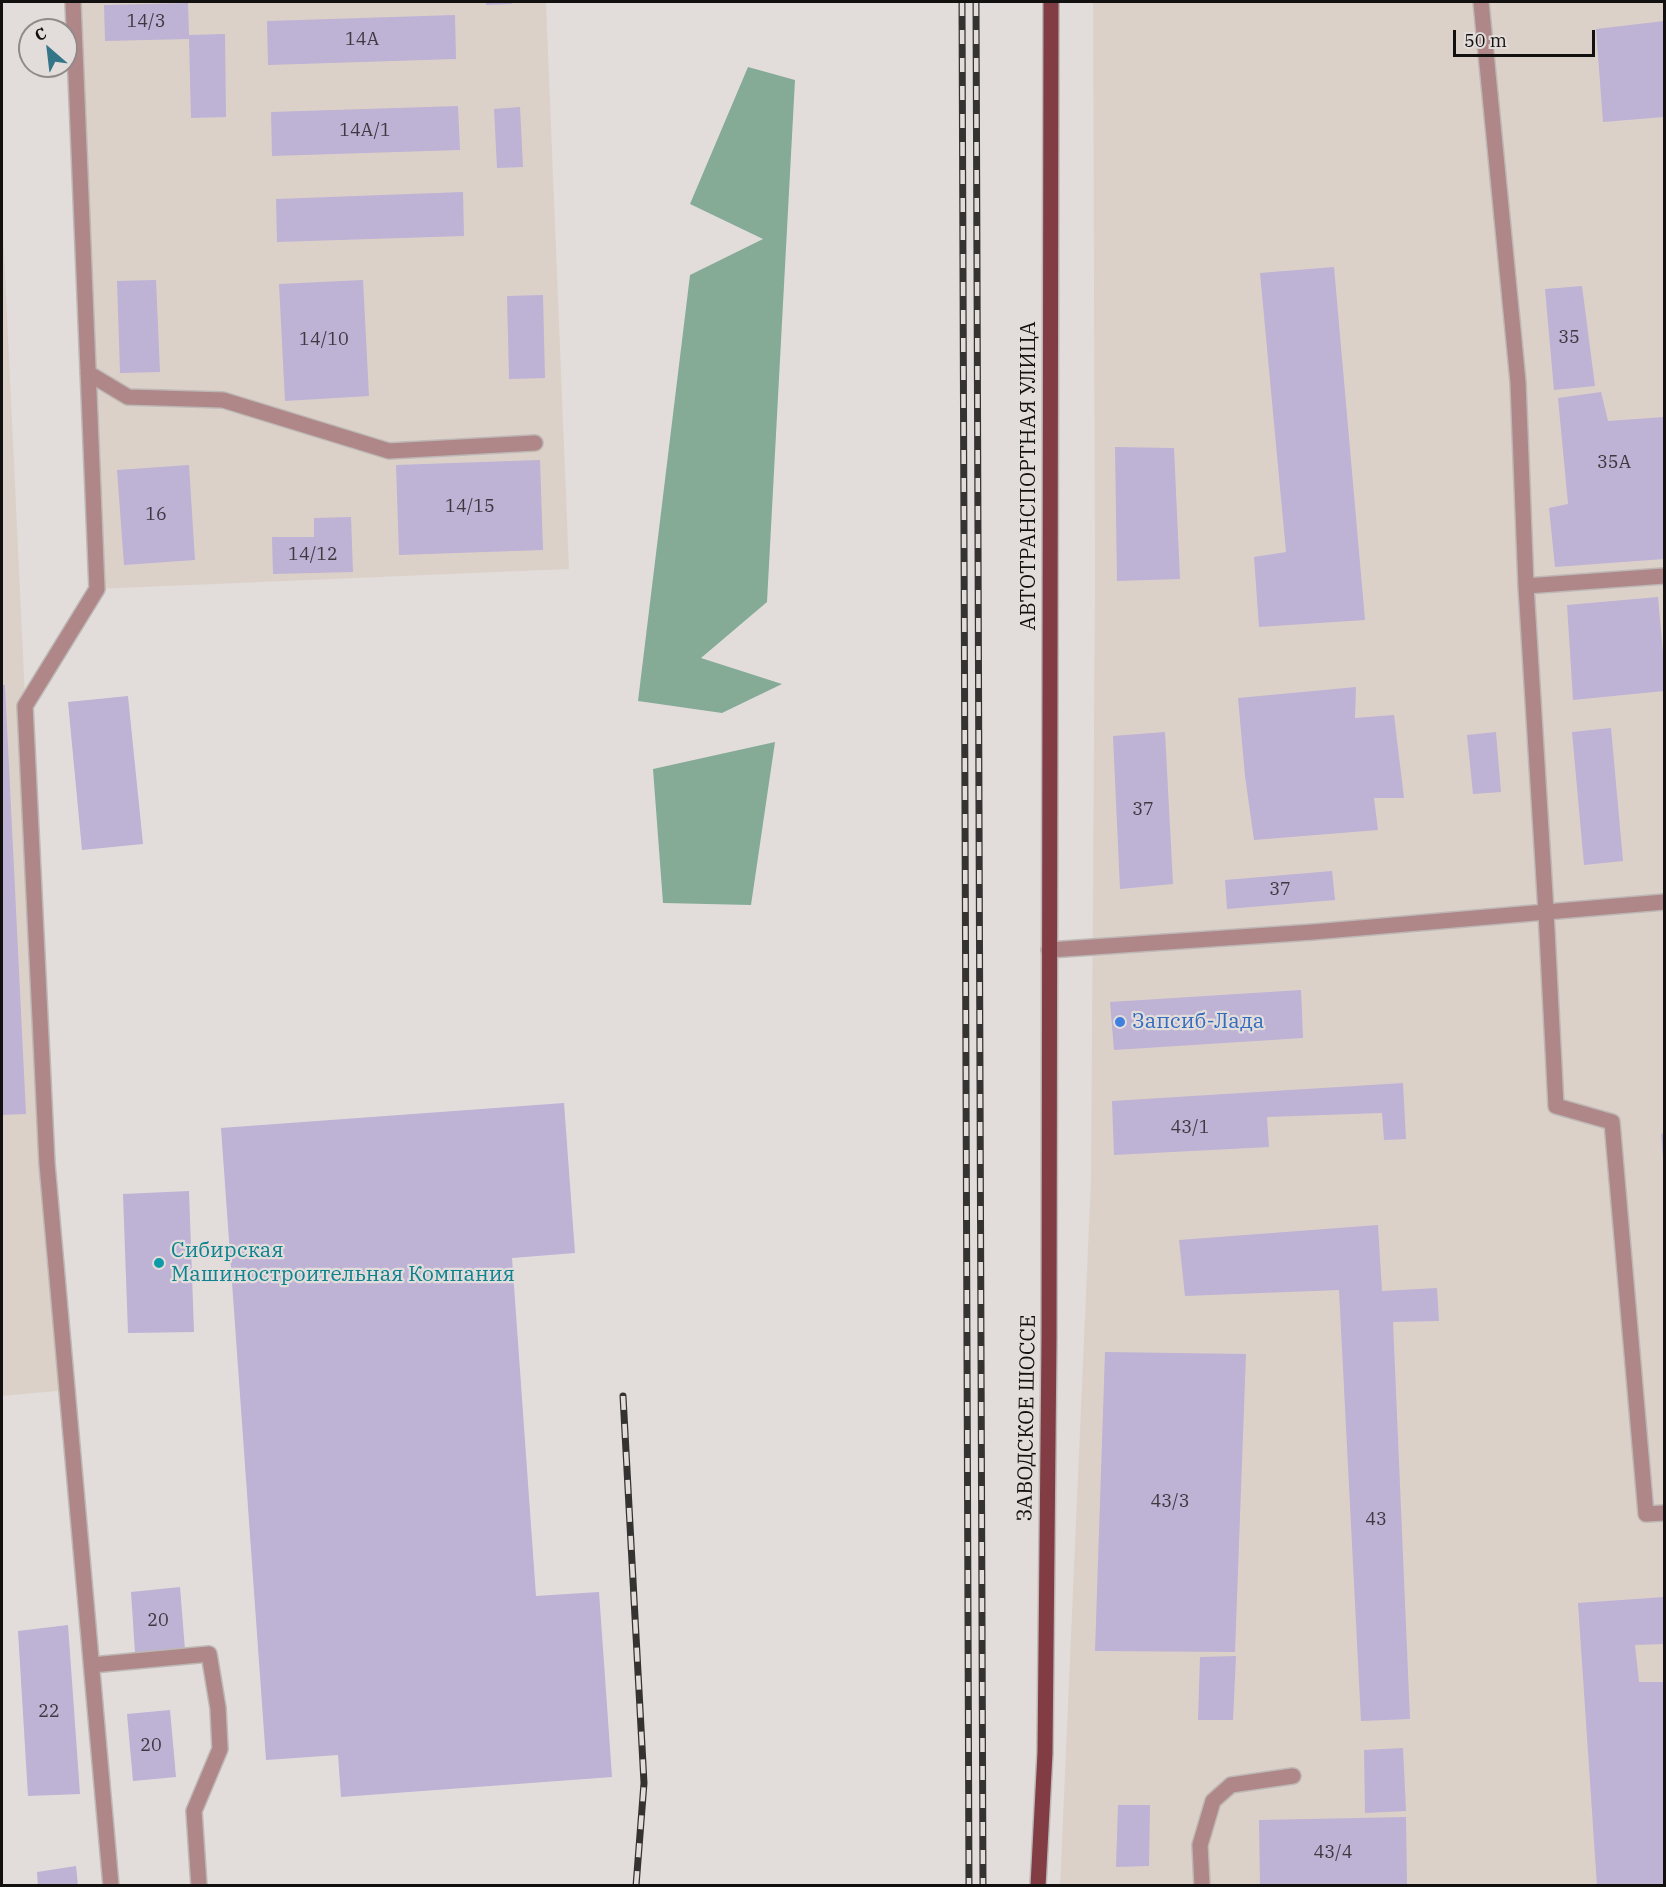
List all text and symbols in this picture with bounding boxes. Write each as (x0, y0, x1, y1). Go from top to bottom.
house number: 14/3 (127, 11, 165, 33)
north arrow (18, 18, 78, 78)
scale bar (1456, 18, 1598, 56)
text: С (31, 23, 50, 45)
house number: 14А (345, 29, 379, 51)
text: 50 m (1464, 29, 1507, 52)
house number: 14А/1 (339, 120, 391, 142)
street label: АВТОТРАНСПОРТНАЯ УЛИЦА (1016, 321, 1042, 631)
house number: 35 (1558, 327, 1580, 349)
house number: 14/10 (299, 329, 349, 351)
house number: 35А (1597, 452, 1631, 474)
house number: 14/15 (445, 496, 495, 518)
house number: 16 (145, 504, 167, 526)
house number: 14/12 (288, 544, 338, 566)
house number: 37 (1132, 799, 1154, 821)
house number: 37 (1269, 879, 1291, 901)
place label: Запсиб-Лада (1132, 1009, 1264, 1035)
marker: Запсиб-Лада (1113, 1015, 1127, 1029)
house number: 43/1 (1171, 1117, 1209, 1139)
place label: Сибирская Машиностроительная Компания (171, 1238, 515, 1288)
marker: Сибирская Машиностроительная Компания (152, 1256, 166, 1270)
street label: ЗАВОДСКОЕ ШОССЕ (1013, 1314, 1041, 1522)
house number: 43/3 (1151, 1491, 1189, 1513)
house number: 43 (1365, 1509, 1387, 1531)
house number: 20 (147, 1610, 169, 1632)
house number: 22 (38, 1701, 60, 1723)
house number: 20 (140, 1735, 162, 1757)
house number: 43/4 (1314, 1842, 1352, 1864)

